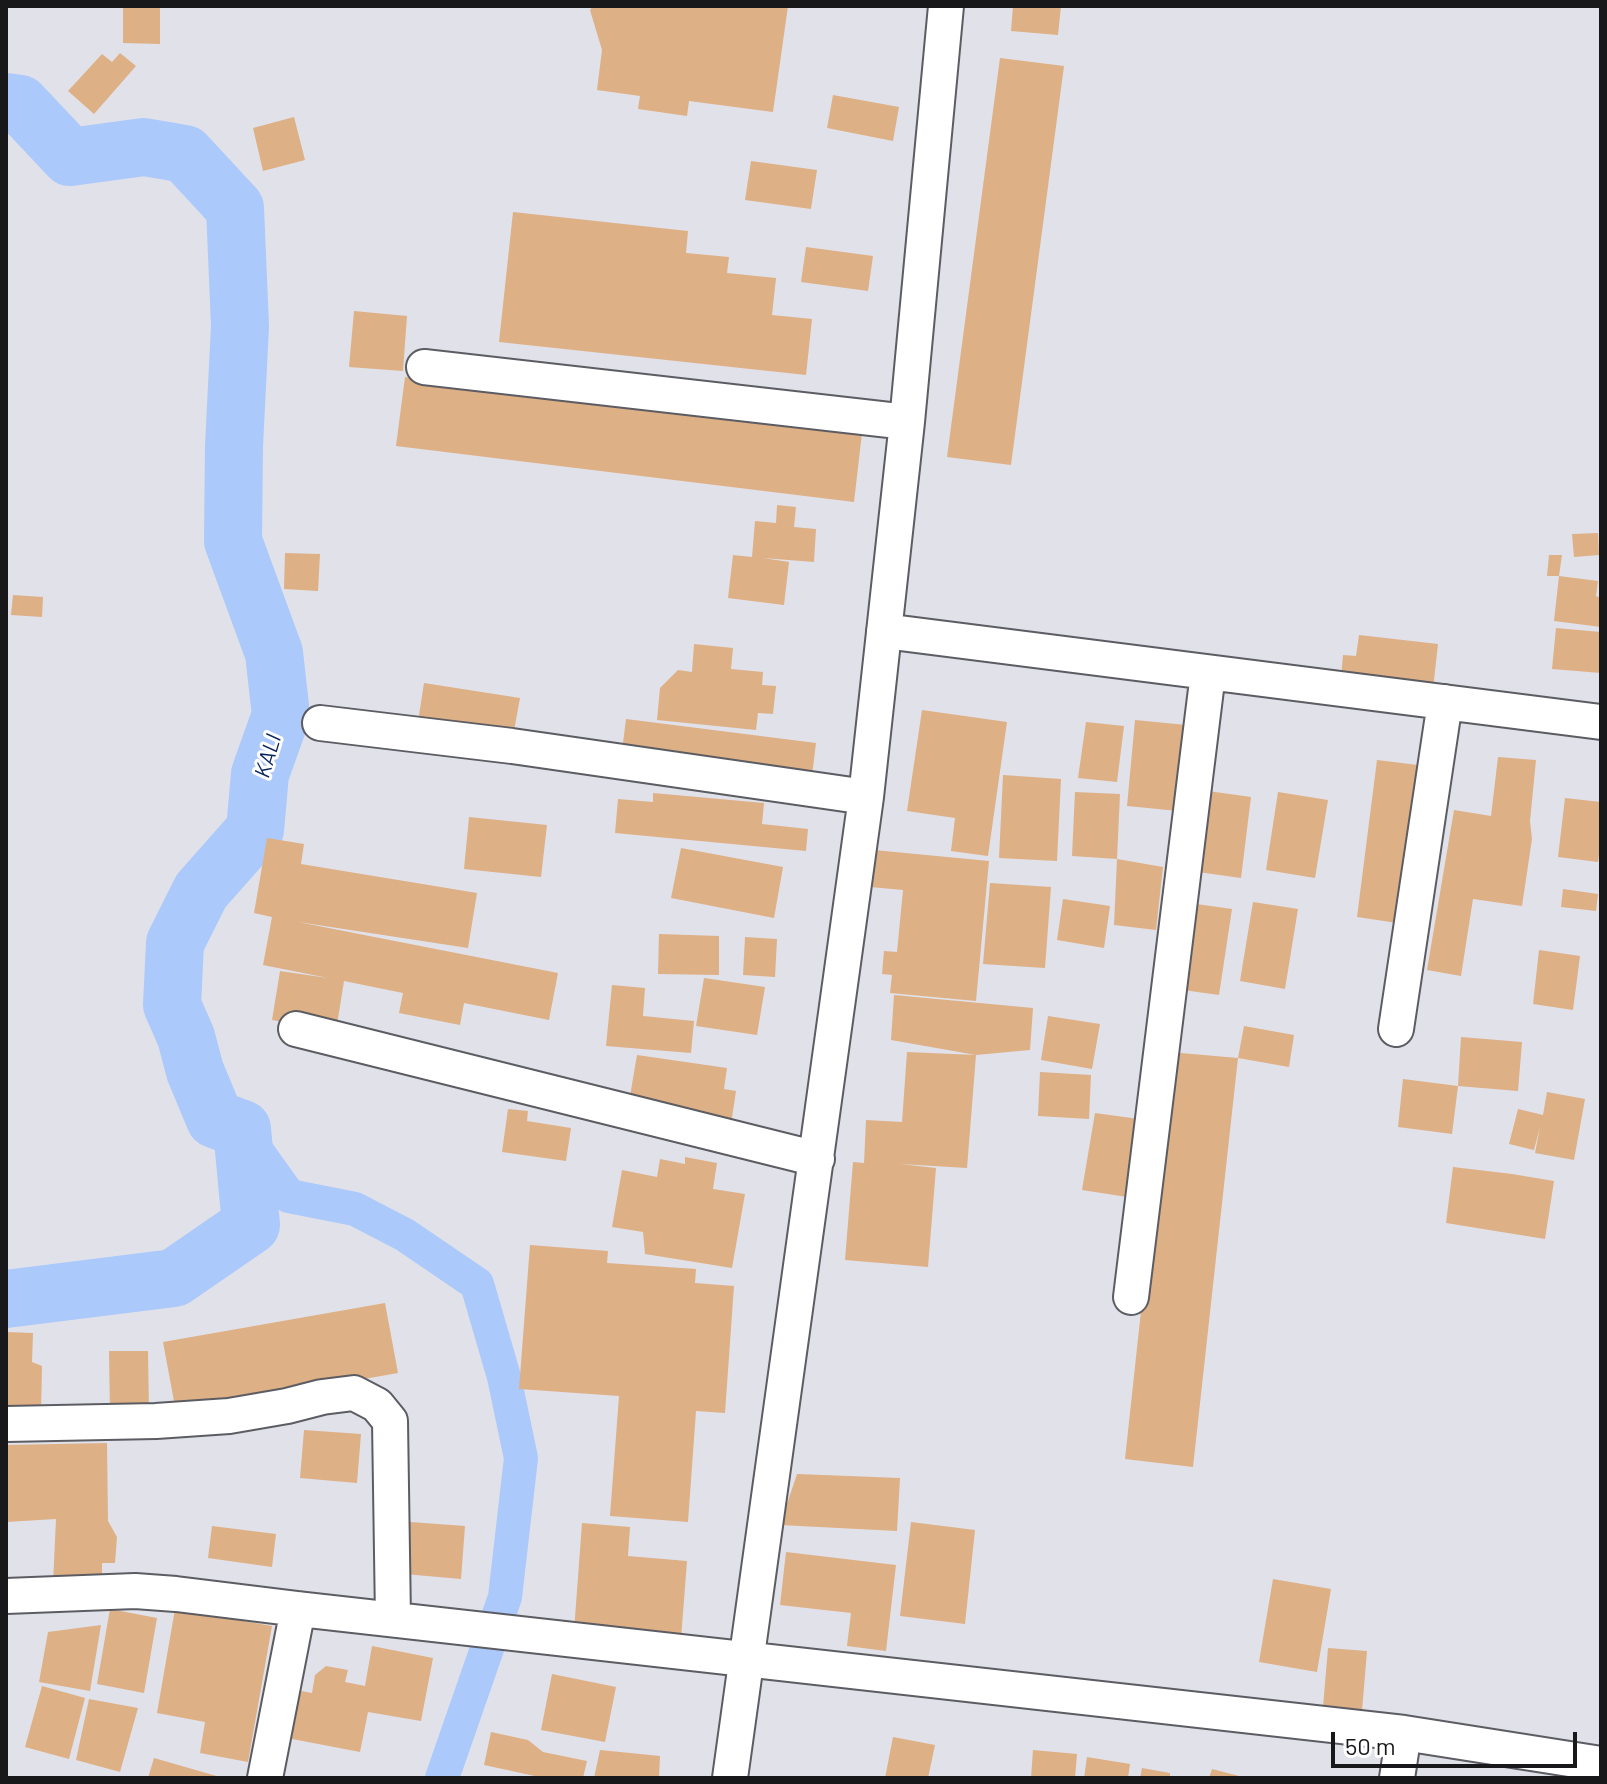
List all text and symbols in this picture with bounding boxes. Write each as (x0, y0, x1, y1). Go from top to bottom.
water label: KALI (249, 731, 287, 781)
scale bar (1335, 1716, 1581, 1766)
text: 50 m (1345, 1731, 1396, 1760)

